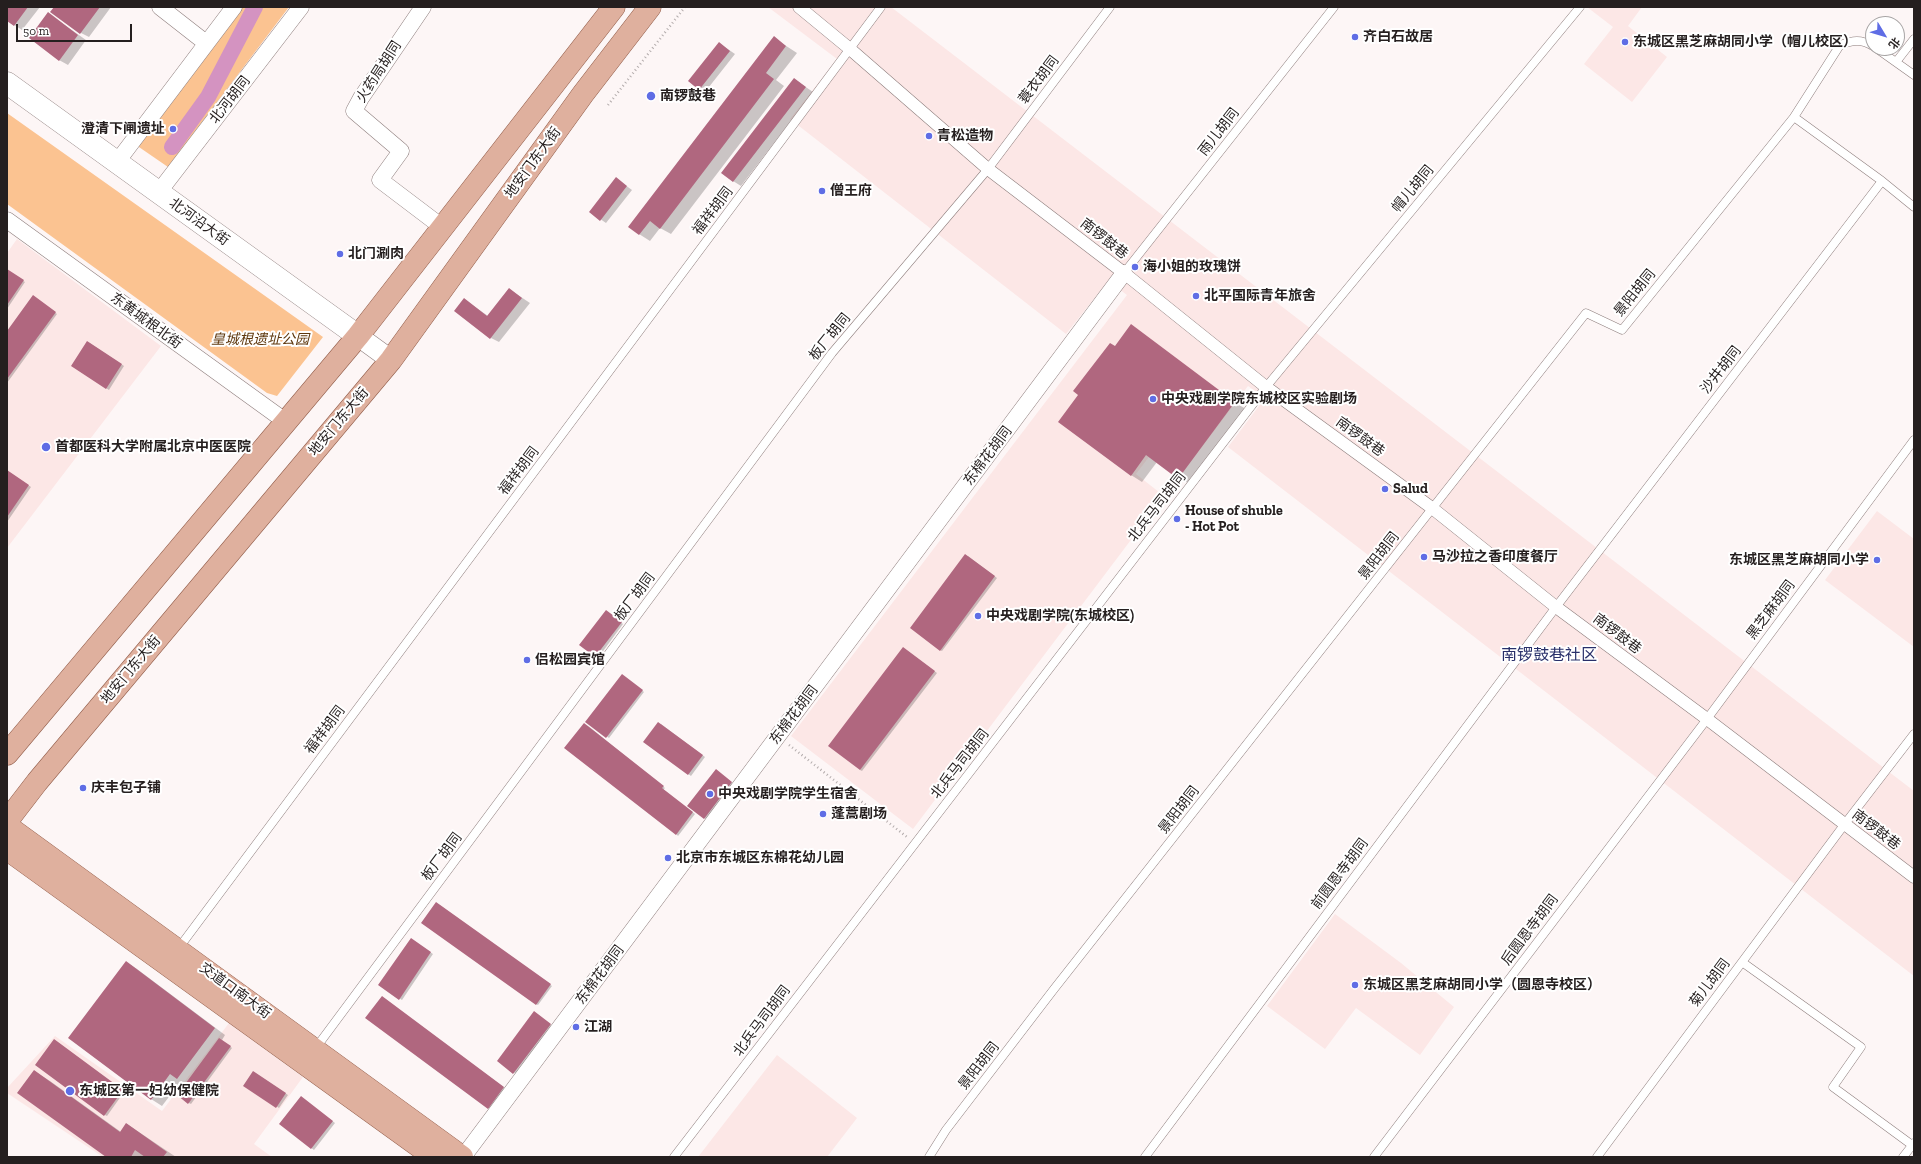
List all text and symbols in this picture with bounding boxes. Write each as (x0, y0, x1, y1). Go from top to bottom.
scale bar (18, 16, 134, 42)
north arrow (1865, 16, 1905, 56)
text: 50 m (23, 24, 49, 38)
place label: 齐白石故居 (1363, 29, 1433, 45)
marker: 齐白石故居 (1350, 32, 1360, 42)
place label: 东城区黑芝麻胡同小学（帽儿校区） (1633, 34, 1857, 50)
text: 北 (1886, 35, 1903, 51)
marker: 东城区黑芝麻胡同小学（帽儿校区） (1620, 37, 1630, 47)
street label: 火药局胡同 (353, 38, 405, 106)
street label: 蓑衣胡同 (1015, 53, 1063, 107)
street label: 北河胡同 (206, 73, 254, 127)
place label: 南锣鼓巷 (660, 88, 716, 104)
marker: 南锣鼓巷 (645, 90, 657, 102)
street label: 雨儿胡同 (1195, 105, 1243, 159)
place label: 澄清下闸遗址 (81, 121, 165, 137)
marker: 澄清下闸遗址 (168, 124, 178, 134)
street label: 地安门东大街 (502, 124, 564, 202)
place label: 青松造物 (937, 128, 993, 144)
marker: 青松造物 (924, 131, 934, 141)
street label: 帽儿胡同 (1389, 162, 1437, 216)
place label: 僧王府 (830, 183, 872, 199)
street label: 福祥胡同 (689, 184, 737, 238)
marker: 僧王府 (817, 186, 827, 196)
street label: 北河沿大街 (166, 195, 232, 249)
street label: 南锣鼓巷 (1077, 215, 1131, 263)
place label: 北门涮肉 (348, 246, 404, 262)
marker: 北门涮肉 (335, 249, 345, 259)
place label: 海小姐的玫瑰饼 (1143, 259, 1241, 275)
marker: 海小姐的玫瑰饼 (1130, 262, 1140, 272)
street label: 景阳胡同 (1611, 266, 1659, 320)
place label: 北平国际青年旅舍 (1204, 288, 1316, 304)
street label: 东黄城根北街 (107, 290, 185, 352)
marker: 北平国际青年旅舍 (1191, 291, 1201, 301)
street label: 板厂胡同 (806, 310, 854, 364)
park label: 皇城根遗址公园 (211, 332, 309, 348)
street label: 沙井胡同 (1697, 343, 1745, 397)
street label: 地安门东大街 (306, 384, 372, 460)
place label: 中央戏剧学院东城校区实验剧场 (1161, 391, 1357, 407)
marker: 中央戏剧学院东城校区实验剧场 (1148, 394, 1158, 404)
street label: 南锣鼓巷 (1332, 414, 1388, 460)
street label: 东棉花胡同 (960, 423, 1016, 489)
place label: 首都医科大学附属北京中医医院 (55, 439, 251, 455)
marker: 首都医科大学附属北京中医医院 (40, 441, 52, 453)
street label: 福祥胡同 (495, 444, 543, 498)
street label: 北兵马司胡同 (1125, 469, 1189, 545)
place label: Salud (1393, 481, 1428, 497)
marker: Salud (1380, 484, 1390, 494)
place label: House of shuble - Hot Pot (1185, 503, 1283, 536)
marker: House of shuble - Hot Pot (1172, 514, 1182, 524)
street label: 景阳胡同 (1355, 529, 1403, 583)
place label: 马沙拉之香印度餐厅 (1432, 549, 1558, 565)
marker: 马沙拉之香印度餐厅 (1419, 552, 1429, 562)
place label: 东城区黑芝麻胡同小学 (1729, 552, 1869, 568)
marker: 东城区黑芝麻胡同小学 (1872, 555, 1882, 565)
street label: 板厂胡同 (611, 570, 659, 624)
street label: 黑芝麻胡同 (1743, 577, 1799, 643)
place label: 中央戏剧学院(东城校区) (986, 608, 1134, 624)
street label: 南锣鼓巷 (1590, 610, 1644, 658)
marker: 中央戏剧学院(东城校区) (973, 611, 983, 621)
street label: 地安门东大街 (98, 632, 164, 708)
district label: 南锣鼓巷社区 (1501, 645, 1597, 665)
place label: 侣松园宾馆 (535, 652, 605, 668)
marker: 侣松园宾馆 (522, 655, 532, 665)
street label: 东棉花胡同 (766, 682, 822, 748)
street label: 福祥胡同 (301, 703, 349, 757)
street label: 北兵马司胡同 (928, 726, 992, 802)
place label: 庆丰包子铺 (91, 780, 161, 796)
marker: 庆丰包子铺 (78, 783, 88, 793)
street label: 景阳胡同 (1155, 783, 1203, 837)
place label: 中央戏剧学院学生宿舍 (718, 786, 858, 802)
marker: 中央戏剧学院学生宿舍 (705, 789, 715, 799)
place label: 蓬蒿剧场 (831, 806, 887, 822)
street label: 南锣鼓巷 (1849, 806, 1903, 854)
marker: 蓬蒿剧场 (818, 809, 828, 819)
street label: 板厂胡同 (418, 830, 466, 884)
street label: 前圆恩寺胡同 (1308, 835, 1372, 913)
place label: 北京市东城区东棉花幼儿园 (676, 850, 844, 866)
marker: 北京市东城区东棉花幼儿园 (663, 853, 673, 863)
street label: 后圆恩寺胡同 (1498, 891, 1562, 969)
street label: 东棉花胡同 (572, 942, 628, 1008)
street label: 菊儿胡同 (1686, 956, 1734, 1010)
street label: 交道口南大街 (196, 960, 274, 1022)
place label: 东城区黑芝麻胡同小学（圆恩寺校区） (1363, 977, 1601, 993)
marker: 东城区黑芝麻胡同小学（圆恩寺校区） (1350, 980, 1360, 990)
street label: 北兵马司胡同 (730, 982, 794, 1060)
place label: 江湖 (584, 1019, 612, 1035)
marker: 江湖 (571, 1022, 581, 1032)
street label: 景阳胡同 (955, 1039, 1003, 1093)
place label: 东城区第一妇幼保健院 (79, 1083, 219, 1099)
marker: 东城区第一妇幼保健院 (64, 1085, 76, 1097)

